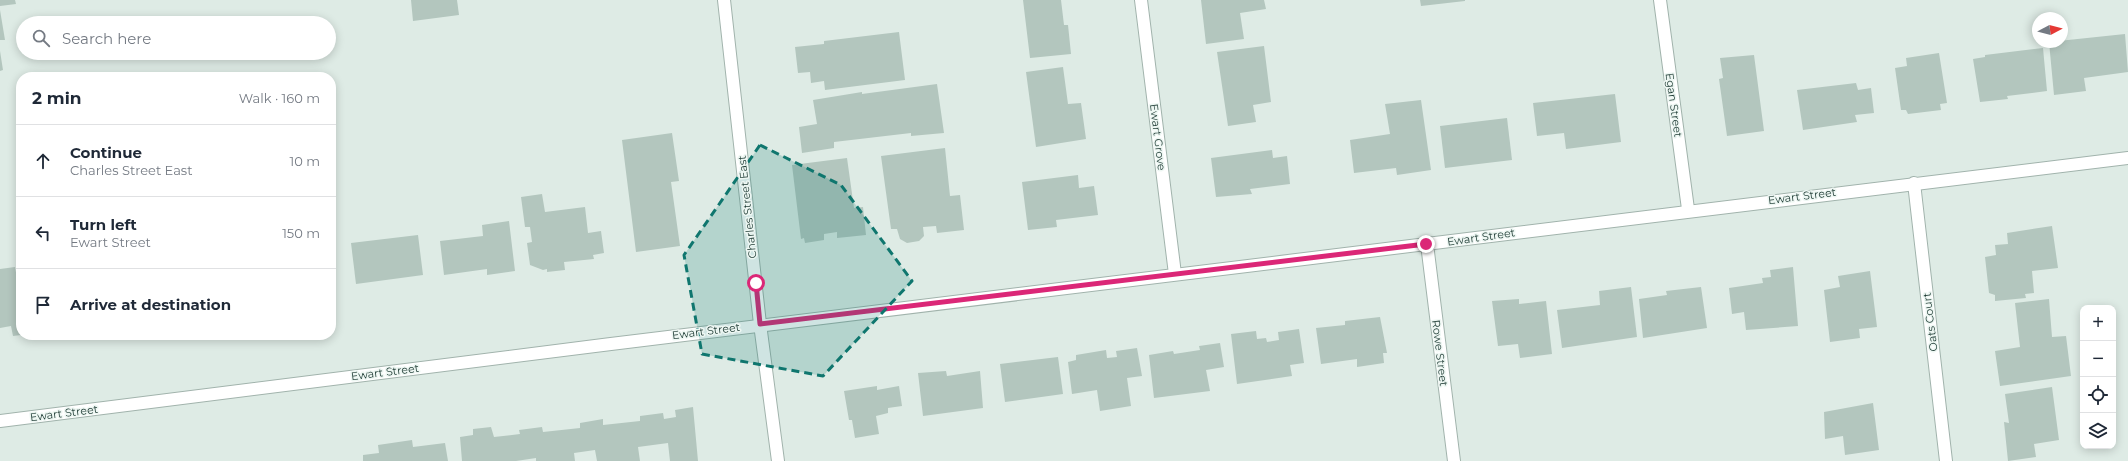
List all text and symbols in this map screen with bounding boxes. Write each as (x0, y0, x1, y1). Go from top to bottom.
north arrow (2032, 12, 2068, 48)
search box (16, 16, 336, 60)
icon: search (30, 27, 52, 49)
text: Search here (62, 29, 151, 48)
street label: Egan Street (1663, 72, 1686, 139)
text: 2 min (32, 88, 82, 108)
text: Walk · 160 m (239, 90, 320, 106)
street label: Ewart Grove (1147, 103, 1169, 171)
text: Continue (70, 143, 142, 162)
icon: ahead (32, 150, 54, 172)
text: 10 m (290, 153, 320, 169)
street label: Charles Street East (735, 154, 759, 259)
text: Charles Street East (70, 162, 192, 178)
street label: Ewart Street (1767, 185, 1837, 207)
text: Turn left (70, 215, 137, 234)
icon: left (32, 222, 54, 244)
text: 150 m (282, 225, 320, 241)
street label: Ewart Street (1446, 225, 1516, 249)
text: Ewart Street (70, 234, 151, 250)
route end (1417, 235, 1435, 253)
route start (747, 274, 765, 292)
street label: Oats Court (1919, 291, 1941, 352)
icon: arrive (32, 294, 54, 316)
text: Arrive at destination (70, 295, 231, 314)
map controls (2080, 305, 2116, 449)
button: + (2080, 305, 2116, 341)
street label: Rowe Street (1429, 319, 1451, 388)
street label: Ewart Street (671, 320, 741, 342)
button: − (2080, 341, 2116, 377)
street label: Ewart Street (350, 361, 420, 383)
button: locate (2080, 377, 2116, 413)
street label: Ewart Street (29, 402, 99, 424)
button: layers (2080, 413, 2116, 449)

